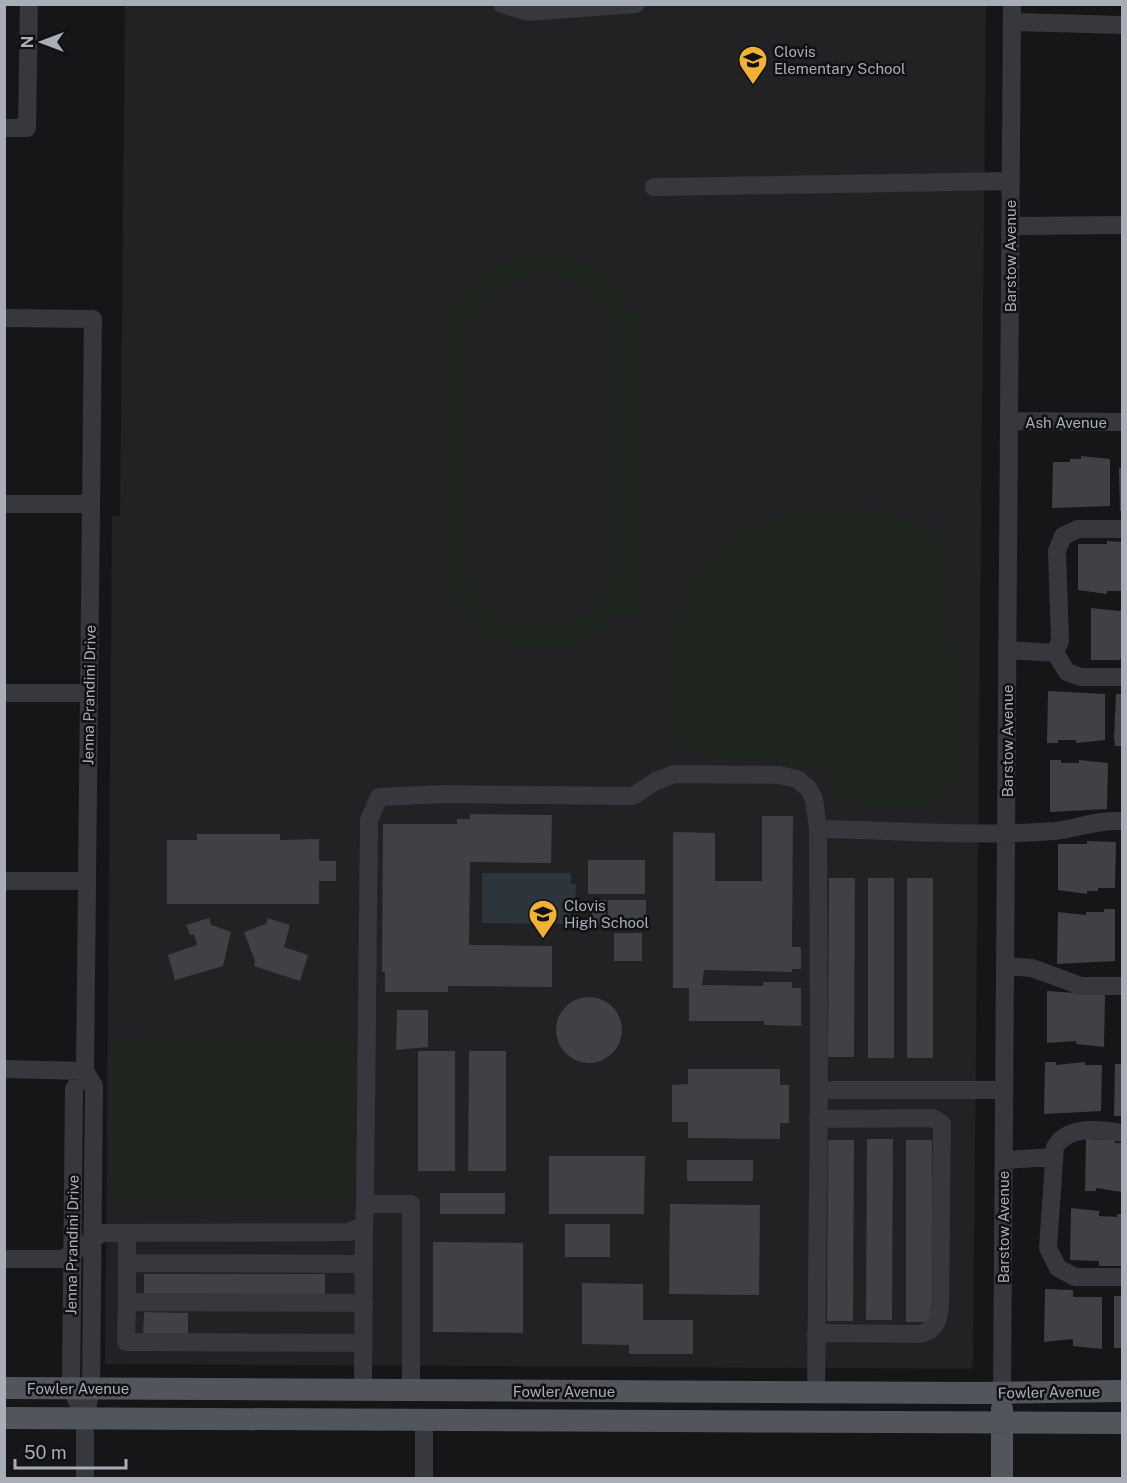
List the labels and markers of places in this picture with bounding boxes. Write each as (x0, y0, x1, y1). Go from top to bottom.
place label: Clovis Elementary School (774, 43, 906, 77)
school or university icon: Clovis Elementary School (737, 44, 769, 86)
place label: Clovis High School (564, 897, 649, 931)
school or university icon: Clovis High School (527, 898, 559, 940)

